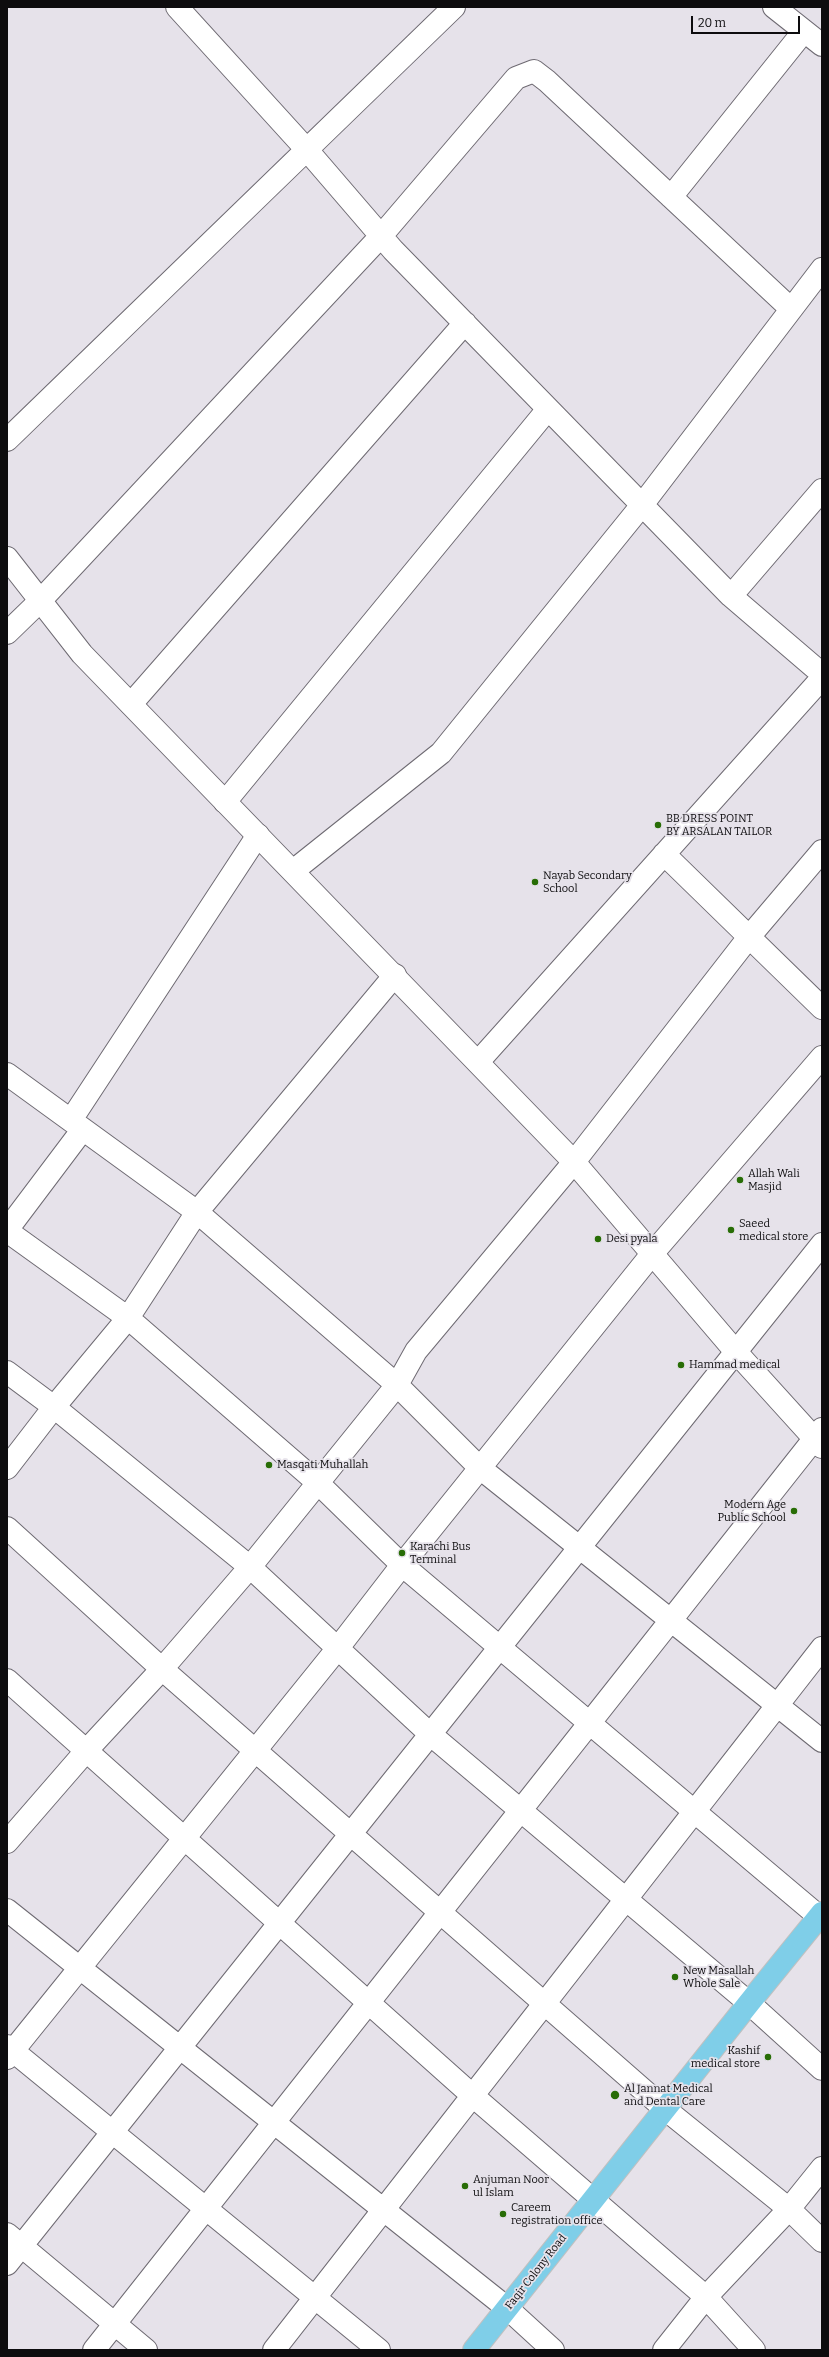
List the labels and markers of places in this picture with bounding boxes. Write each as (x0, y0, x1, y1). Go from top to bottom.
place label: BB DRESS POINT BY ARSALAN TAILOR (666, 812, 772, 838)
marker: BB DRESS POINT BY ARSALAN TAILOR (653, 820, 663, 830)
place label: Nayab Secondary School (543, 869, 632, 895)
marker: Nayab Secondary School (530, 877, 540, 887)
place label: Allah Wali Masjid (748, 1167, 800, 1193)
marker: Allah Wali Masjid (735, 1175, 745, 1185)
place label: Saeed medical store (739, 1217, 808, 1243)
marker: Saeed medical store (726, 1225, 736, 1235)
place label: Desi pyala (606, 1232, 658, 1246)
marker: Desi pyala (593, 1234, 603, 1244)
place label: Hammad medical (689, 1358, 780, 1372)
marker: Hammad medical (676, 1360, 686, 1370)
place label: Masqati Muhallah (277, 1458, 368, 1472)
marker: Masqati Muhallah (264, 1460, 274, 1470)
place label: Modern Age Public School (718, 1498, 786, 1524)
marker: Modern Age Public School (789, 1506, 799, 1516)
place label: Karachi Bus Terminal (410, 1540, 471, 1566)
marker: Karachi Bus Terminal (397, 1548, 407, 1558)
place label: New Masallah Whole Sale (683, 1964, 754, 1990)
marker: New Masallah Whole Sale (670, 1972, 680, 1982)
place label: Kashif medical store (691, 2044, 760, 2070)
marker: Kashif medical store (763, 2052, 773, 2062)
place label: Al Jannat Medical and Dental Care (624, 2082, 713, 2108)
marker: Al Jannat Medical and Dental Care (609, 2089, 621, 2101)
place label: Anjuman Noor ul Islam (473, 2173, 549, 2199)
marker: Anjuman Noor ul Islam (460, 2181, 470, 2191)
place label: Careem registration office (511, 2201, 602, 2227)
marker: Careem registration office (498, 2209, 508, 2219)

